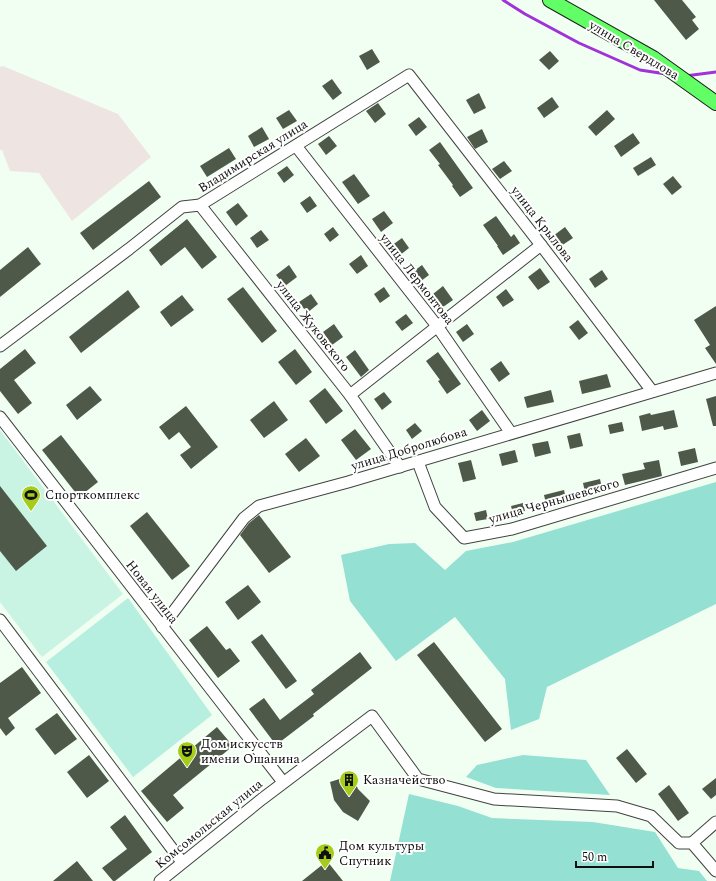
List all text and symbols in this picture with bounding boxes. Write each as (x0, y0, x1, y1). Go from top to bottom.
street label: улица Свердлова (584, 15, 683, 85)
street label: Владимирская улица (194, 114, 312, 198)
street label: улица Крылова (505, 181, 579, 267)
street label: улица Лермонтова (374, 228, 460, 330)
street label: улица Жуковского (270, 275, 355, 376)
street label: улица Добролюбова (348, 422, 470, 476)
street label: улица Чернышевского (485, 473, 622, 530)
sports icon: Спорткомплекс (20, 484, 42, 512)
place label: Спорткомплекс (45, 485, 140, 505)
street label: Новая улица (121, 556, 184, 629)
place label: Дом искусств имени Ошанина (201, 734, 301, 769)
theatre icon: Дом искусств имени Ошанина (176, 740, 198, 768)
building icon: Казначейство (338, 769, 360, 797)
place label: Казначейство (363, 770, 446, 790)
street label: Комсомольская улица (151, 774, 267, 874)
place label: Дом культуры Спутник (339, 836, 424, 871)
public building icon: Дом культуры Спутник (314, 842, 336, 870)
scale bar (576, 843, 653, 869)
text: 50 m (582, 848, 607, 867)

